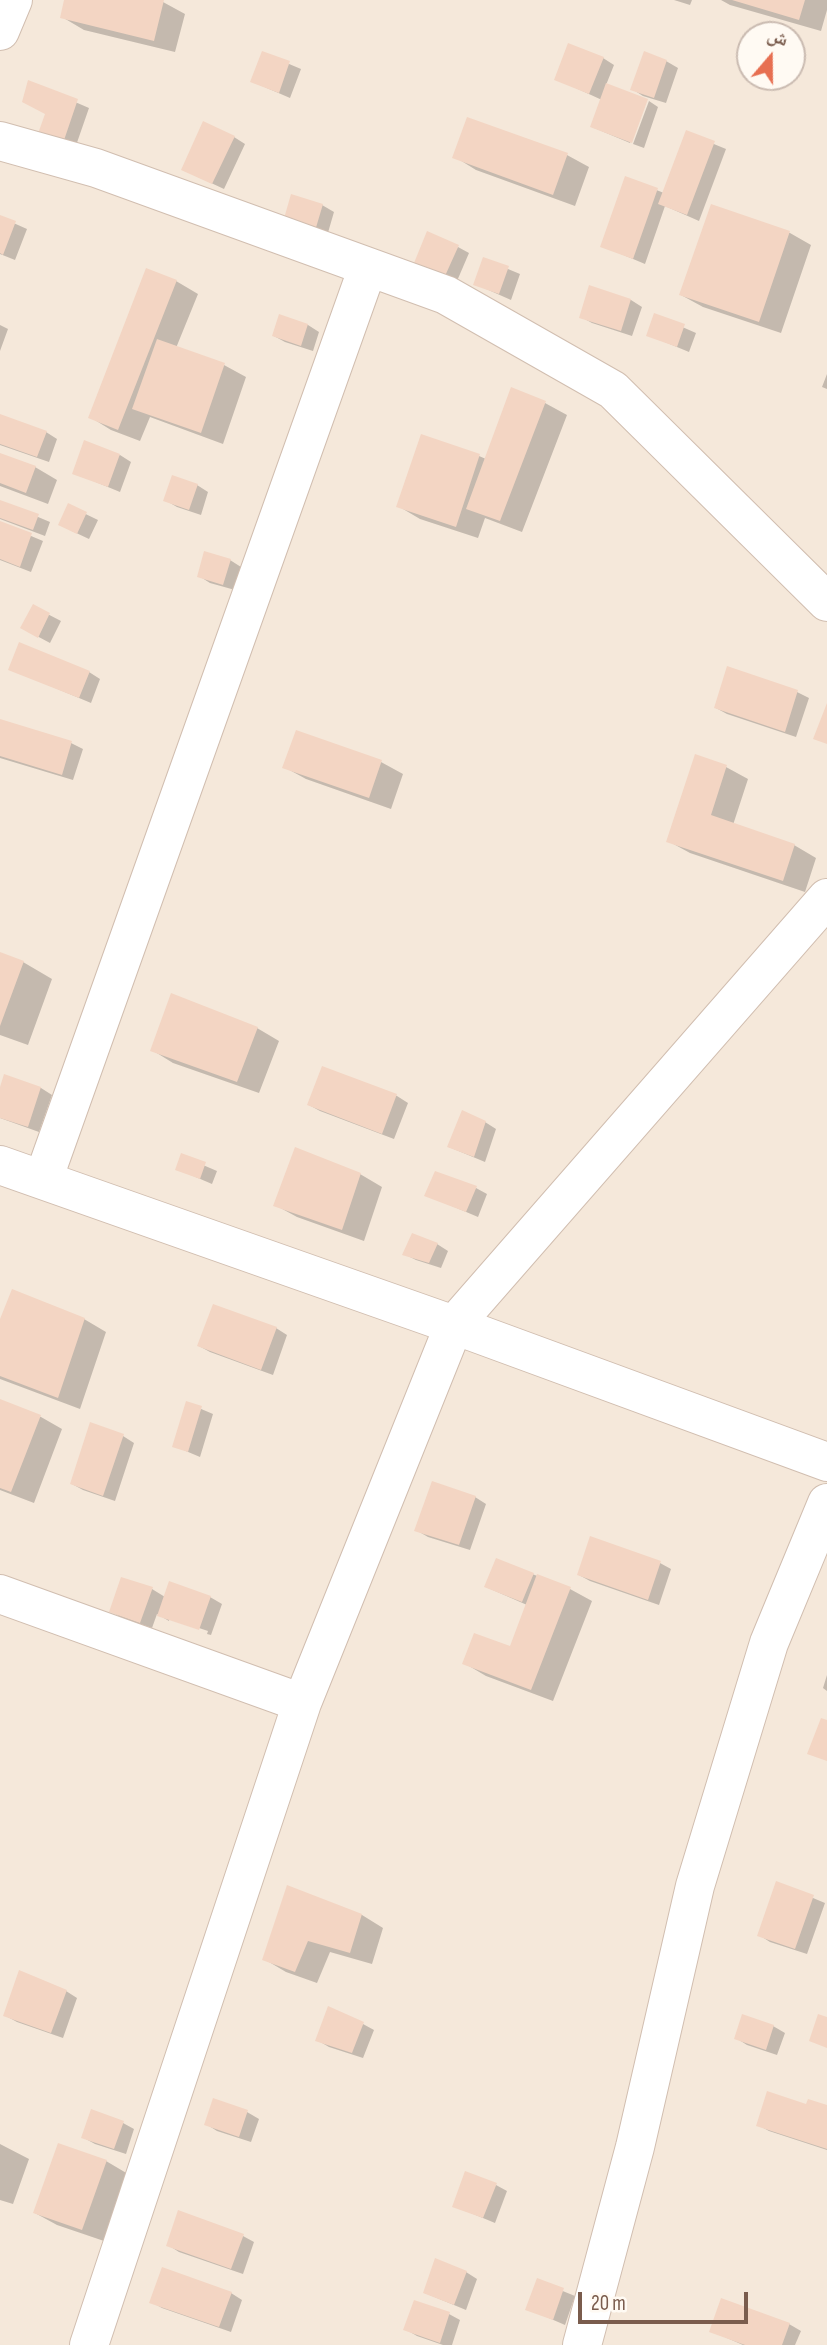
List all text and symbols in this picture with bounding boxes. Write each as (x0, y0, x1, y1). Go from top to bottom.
north arrow (736, 21, 806, 91)
text: ش (764, 23, 791, 52)
scale bar (582, 2278, 752, 2322)
text: 20 m (591, 2291, 626, 2316)

